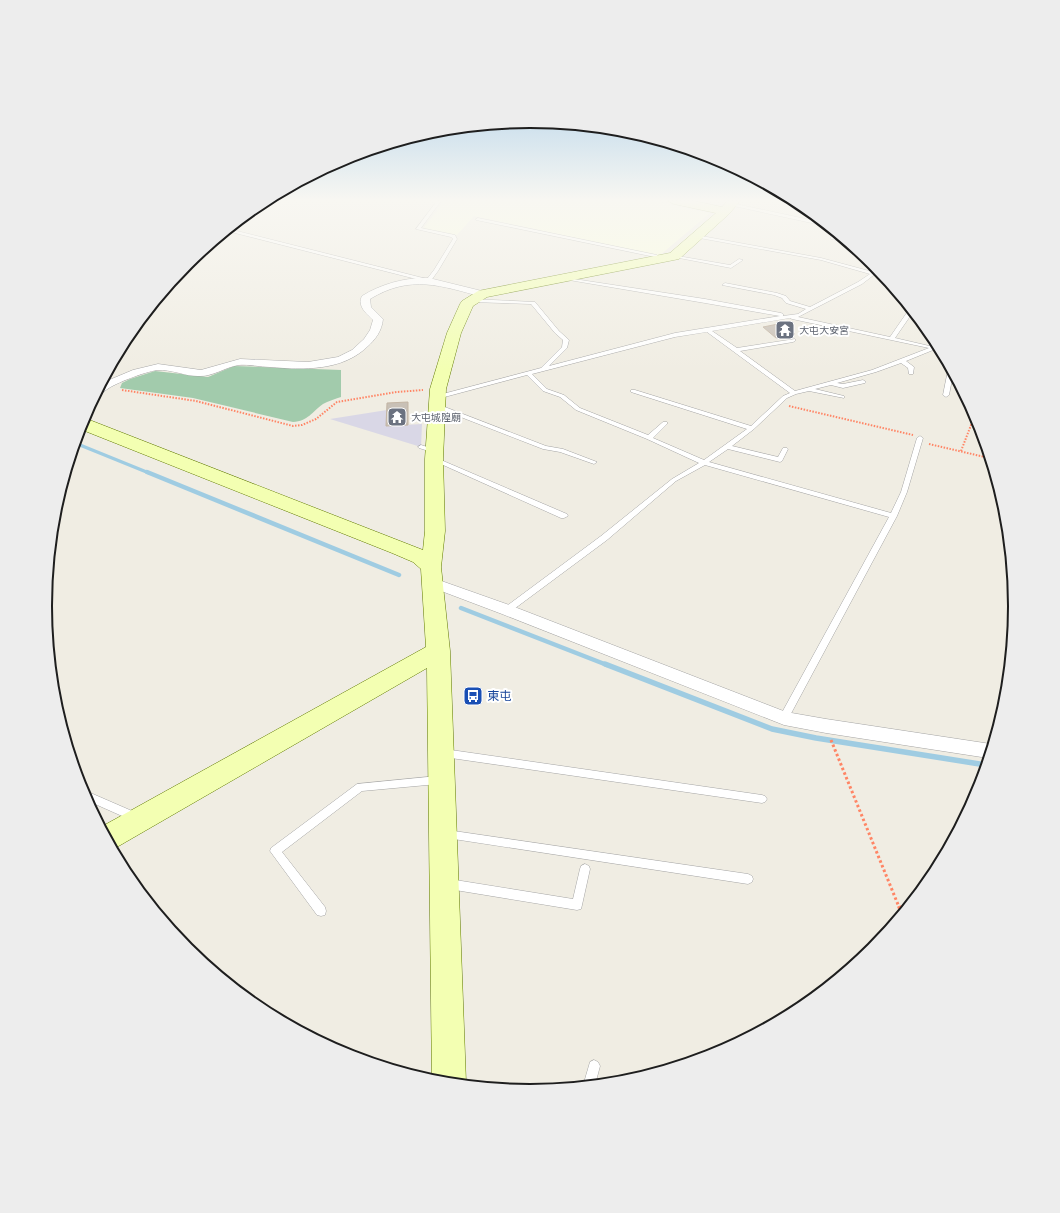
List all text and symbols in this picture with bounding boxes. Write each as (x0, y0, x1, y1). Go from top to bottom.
temple icon: 大屯大安宮 (774, 319, 796, 341)
place label: 大屯大安宮 (799, 325, 849, 336)
temple icon: 大屯城隍廟 (386, 406, 408, 428)
place label: 大屯城隍廟 (411, 412, 461, 423)
bus stop icon: 東屯 (462, 685, 484, 707)
place label: 東屯 (487, 689, 511, 703)

